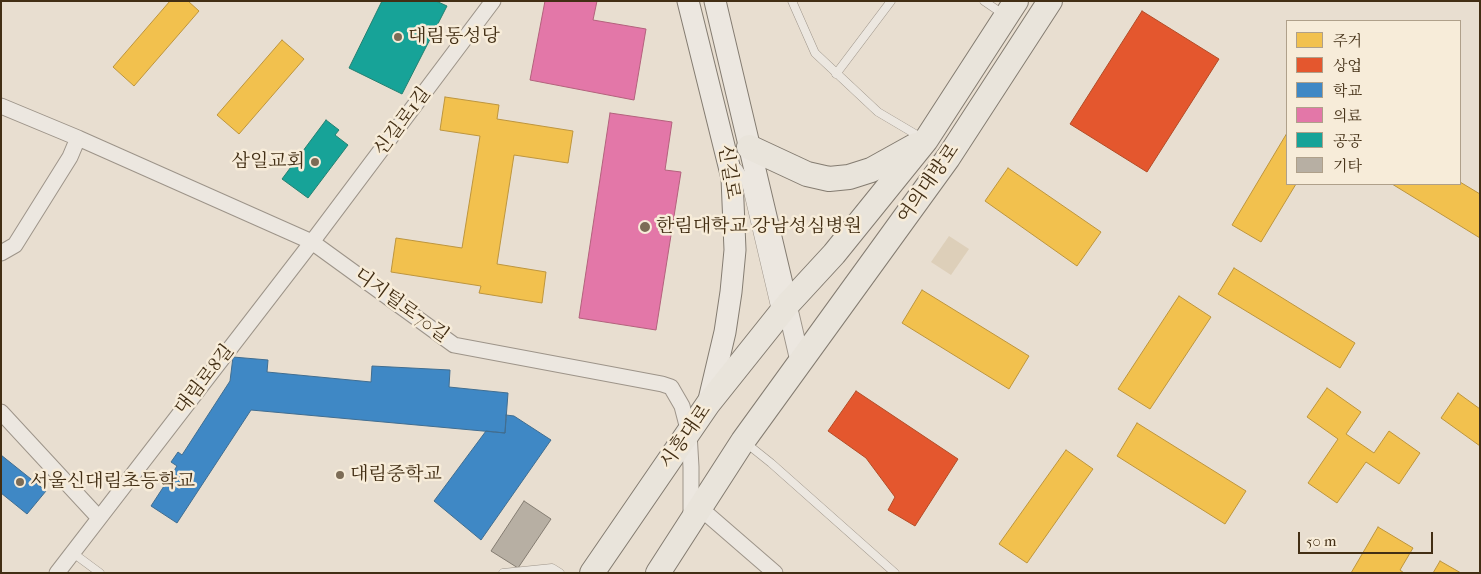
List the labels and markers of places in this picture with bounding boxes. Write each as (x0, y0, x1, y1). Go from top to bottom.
place label: 대림동성당 (408, 26, 500, 48)
marker: 대림동성당 (392, 31, 404, 43)
place label: 삼일교회 (232, 151, 305, 173)
marker: 삼일교회 (309, 156, 321, 168)
place label: 한림대학교 강남성심병원 (656, 216, 862, 238)
marker: 한림대학교 강남성심병원 (638, 220, 652, 234)
place label: 대림중학교 (350, 464, 442, 486)
marker: 대림중학교 (334, 469, 346, 481)
place label: 서울신대림초등학교 (30, 471, 195, 493)
marker: 서울신대림초등학교 (14, 476, 26, 488)

